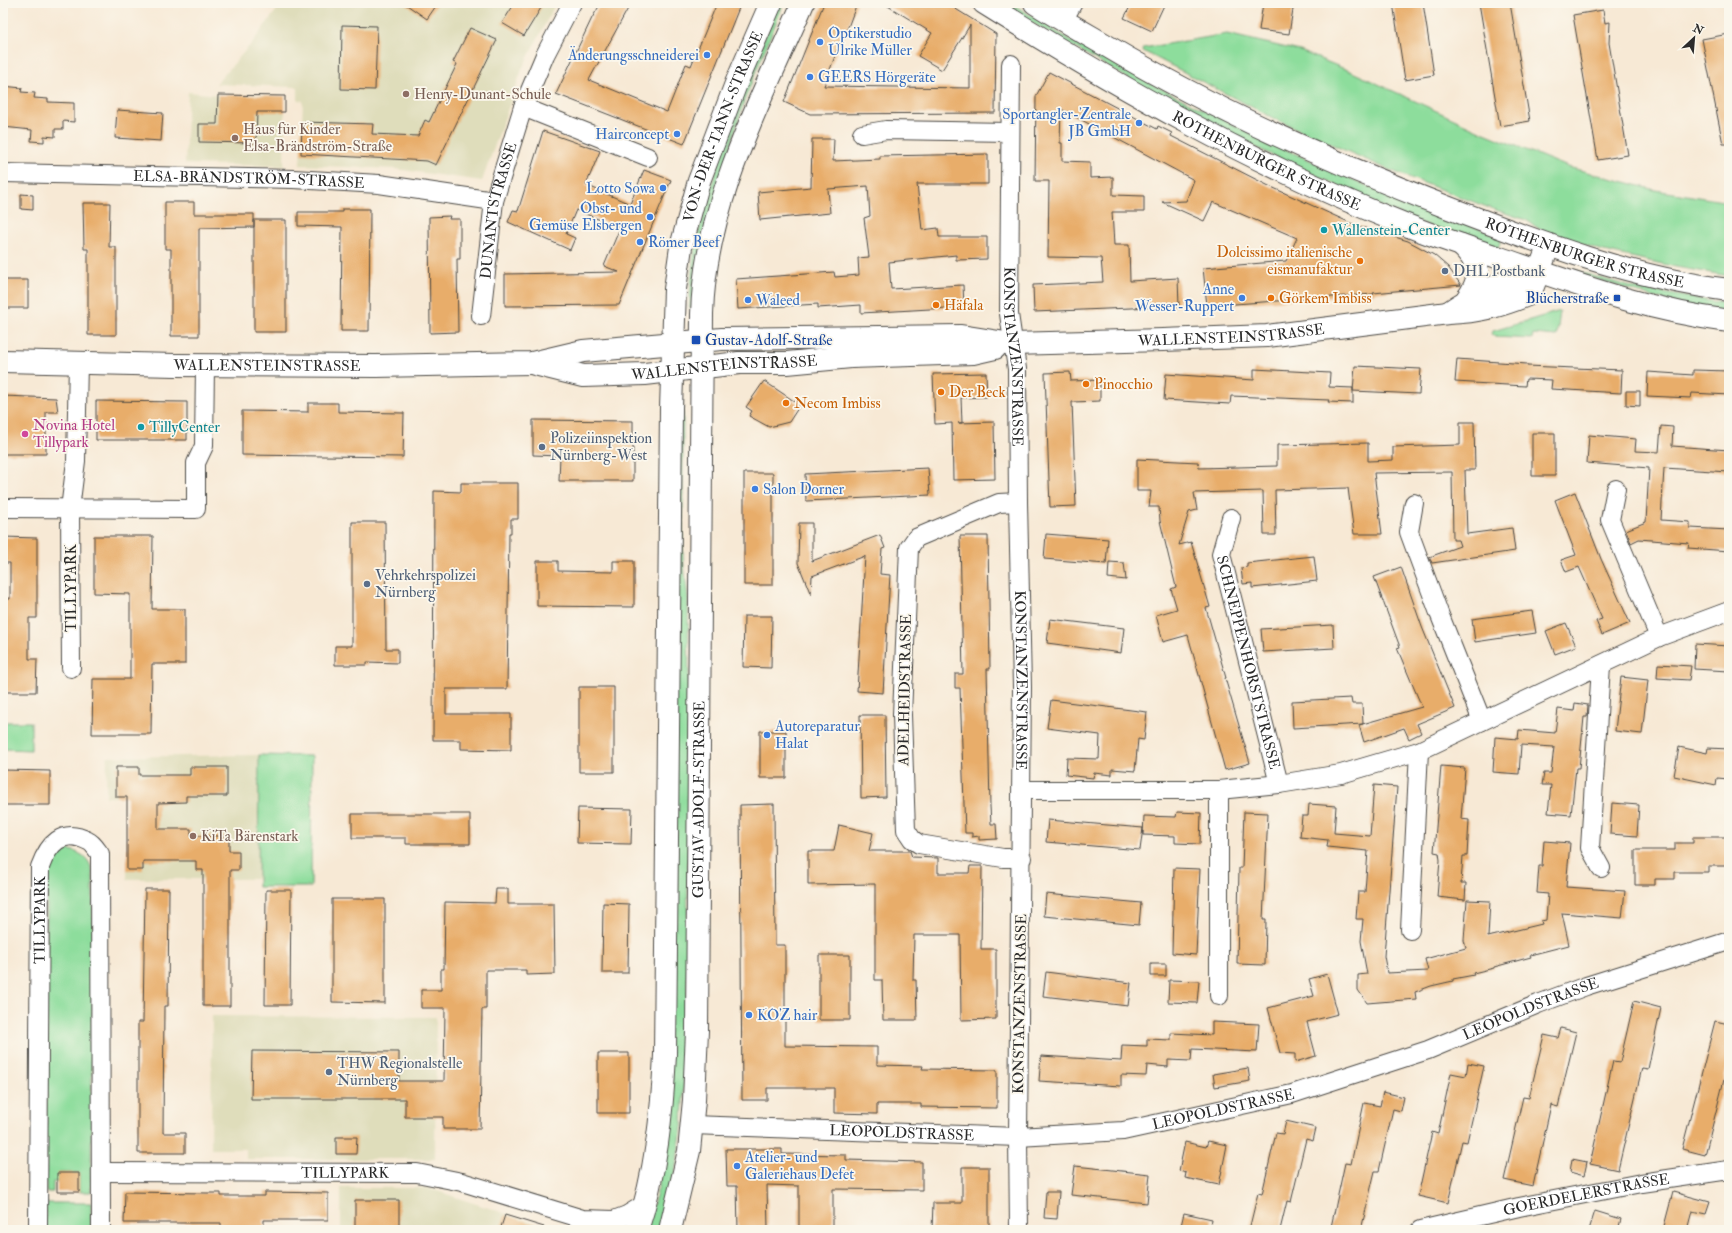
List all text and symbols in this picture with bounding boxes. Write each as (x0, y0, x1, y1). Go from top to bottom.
north arrow (1674, 18, 1714, 58)
text: N (1690, 21, 1706, 38)
place label: Optikerstudio Ulrike Müller (828, 24, 912, 60)
street label: VON-DER-TANN-STRASSE (679, 28, 767, 224)
marker: Optikerstudio Ulrike Müller (815, 37, 825, 47)
place label: Änderungsschneiderei (567, 45, 699, 65)
marker: Änderungsschneiderei (702, 50, 712, 60)
place label: GEERS Hörgeräte (818, 68, 936, 87)
marker: GEERS Hörgeräte (805, 72, 815, 82)
place label: Henry-Dunant-Schule (414, 85, 551, 104)
marker: Henry-Dunant-Schule (401, 89, 411, 99)
place label: Sportangler-Zentrale JB GmbH (1002, 105, 1131, 142)
street label: ROTHENBURGER STRASSE (1169, 106, 1364, 215)
marker: Sportangler-Zentrale JB GmbH (1134, 118, 1144, 128)
place label: Haus für Kinder Elsa-Brändström-Straße (243, 120, 392, 156)
place label: Hairconcept (595, 125, 669, 145)
marker: Hairconcept (672, 129, 682, 139)
marker: Haus für Kinder Elsa-Brändström-Straße (230, 133, 240, 143)
street label: DUNANTSTRASSE (476, 140, 521, 280)
street label: ELSA-BRÄNDSTRÖM-STRASSE (133, 166, 365, 193)
place label: Lotto Sowa (586, 179, 656, 198)
marker: Lotto Sowa (658, 183, 668, 193)
place label: Obst- und Gemüse Elsbergen (529, 199, 643, 235)
marker: Obst- und Gemüse Elsbergen (645, 212, 655, 222)
street label: ROTHENBURGER STRASSE (1482, 213, 1686, 292)
place label: Wallenstein-Center (1331, 221, 1450, 240)
marker: Wallenstein-Center (1319, 225, 1329, 235)
place label: Römer Beef (648, 233, 722, 252)
marker: Römer Beef (635, 237, 645, 247)
place label: Dolcissimo italienische eismanufaktur (1217, 243, 1352, 279)
marker: Dolcissimo italienische eismanufaktur (1355, 256, 1365, 266)
place label: DHL Postbank (1453, 262, 1545, 281)
marker: DHL Postbank (1440, 266, 1450, 276)
street label: KONSTANZENSTRASSE (999, 267, 1027, 447)
place label: Anne Wesser-Ruppert (1134, 280, 1234, 317)
place label: Görkem Imbiss (1279, 289, 1372, 308)
place label: Blücherstraße (1526, 289, 1609, 308)
place label: Waleed (755, 291, 800, 310)
marker: Anne Wesser-Ruppert (1237, 293, 1247, 303)
marker: Görkem Imbiss (1266, 293, 1276, 303)
marker: Blücherstraße (1612, 293, 1622, 303)
marker: Waleed (743, 295, 753, 305)
place label: Häfala (944, 296, 984, 315)
marker: Häfala (931, 300, 941, 310)
street label: WALLENSTEINSTRASSE (1137, 319, 1326, 350)
place label: Gustav-Adolf-Straße (705, 331, 833, 350)
marker: Gustav-Adolf-Straße (690, 334, 702, 346)
street label: WALLENSTEINSTRASSE (630, 351, 818, 384)
street label: WALLENSTEINSTRASSE (172, 355, 361, 375)
place label: Pinocchio (1094, 375, 1153, 394)
marker: Pinocchio (1081, 379, 1091, 389)
place label: Der Beck (949, 383, 1006, 402)
marker: Der Beck (936, 387, 946, 397)
place label: Necom Imbiss (794, 394, 881, 413)
marker: Necom Imbiss (781, 398, 791, 408)
place label: Novina Hotel Tillypark (33, 416, 115, 453)
place label: TillyCenter (149, 418, 220, 437)
marker: TillyCenter (136, 422, 146, 432)
marker: Novina Hotel Tillypark (20, 429, 30, 439)
place label: Polizeiinspektion Nürnberg-West (550, 429, 653, 465)
marker: Polizeiinspektion Nürnberg-West (537, 442, 547, 452)
place label: Salon Dorner (763, 480, 844, 499)
marker: Salon Dorner (750, 484, 760, 494)
street label: TILLYPARK (62, 544, 81, 632)
street label: SCHNEPPENHORSTSTRASSE (1212, 554, 1284, 771)
place label: Vehrkehrspolizei Nürnberg (375, 566, 476, 602)
marker: Vehrkehrspolizei Nürnberg (362, 579, 372, 589)
street label: KONSTANZENSTRASSE (1010, 590, 1032, 771)
street label: ADELHEIDSTRASSE (894, 614, 916, 767)
street label: GUSTAV-ADOLF-STRASSE (688, 701, 709, 898)
place label: Autoreparatur Halat (774, 717, 860, 753)
marker: Autoreparatur Halat (762, 730, 772, 740)
place label: KiTa Bärenstark (201, 827, 299, 846)
marker: KiTa Bärenstark (188, 831, 198, 841)
street label: TILLYPARK (30, 875, 49, 964)
street label: KONSTANZENSTRASSE (1009, 914, 1031, 1094)
street label: LEOPOLDSTRASSE (1460, 973, 1601, 1044)
place label: KOZ hair (757, 1006, 818, 1025)
marker: KOZ hair (744, 1010, 754, 1020)
place label: THW Regionalstelle Nürnberg (337, 1054, 462, 1090)
marker: THW Regionalstelle Nürnberg (324, 1067, 334, 1077)
street label: LEOPOLDSTRASSE (1150, 1084, 1296, 1134)
street label: LEOPOLDSTRASSE (829, 1121, 975, 1145)
place label: Atelier- und Galeriehaus Defet (744, 1148, 854, 1184)
marker: Atelier- und Galeriehaus Defet (732, 1161, 742, 1171)
street label: TILLYPARK (301, 1163, 390, 1182)
street label: GOERDELERSTRASSE (1501, 1169, 1671, 1220)

